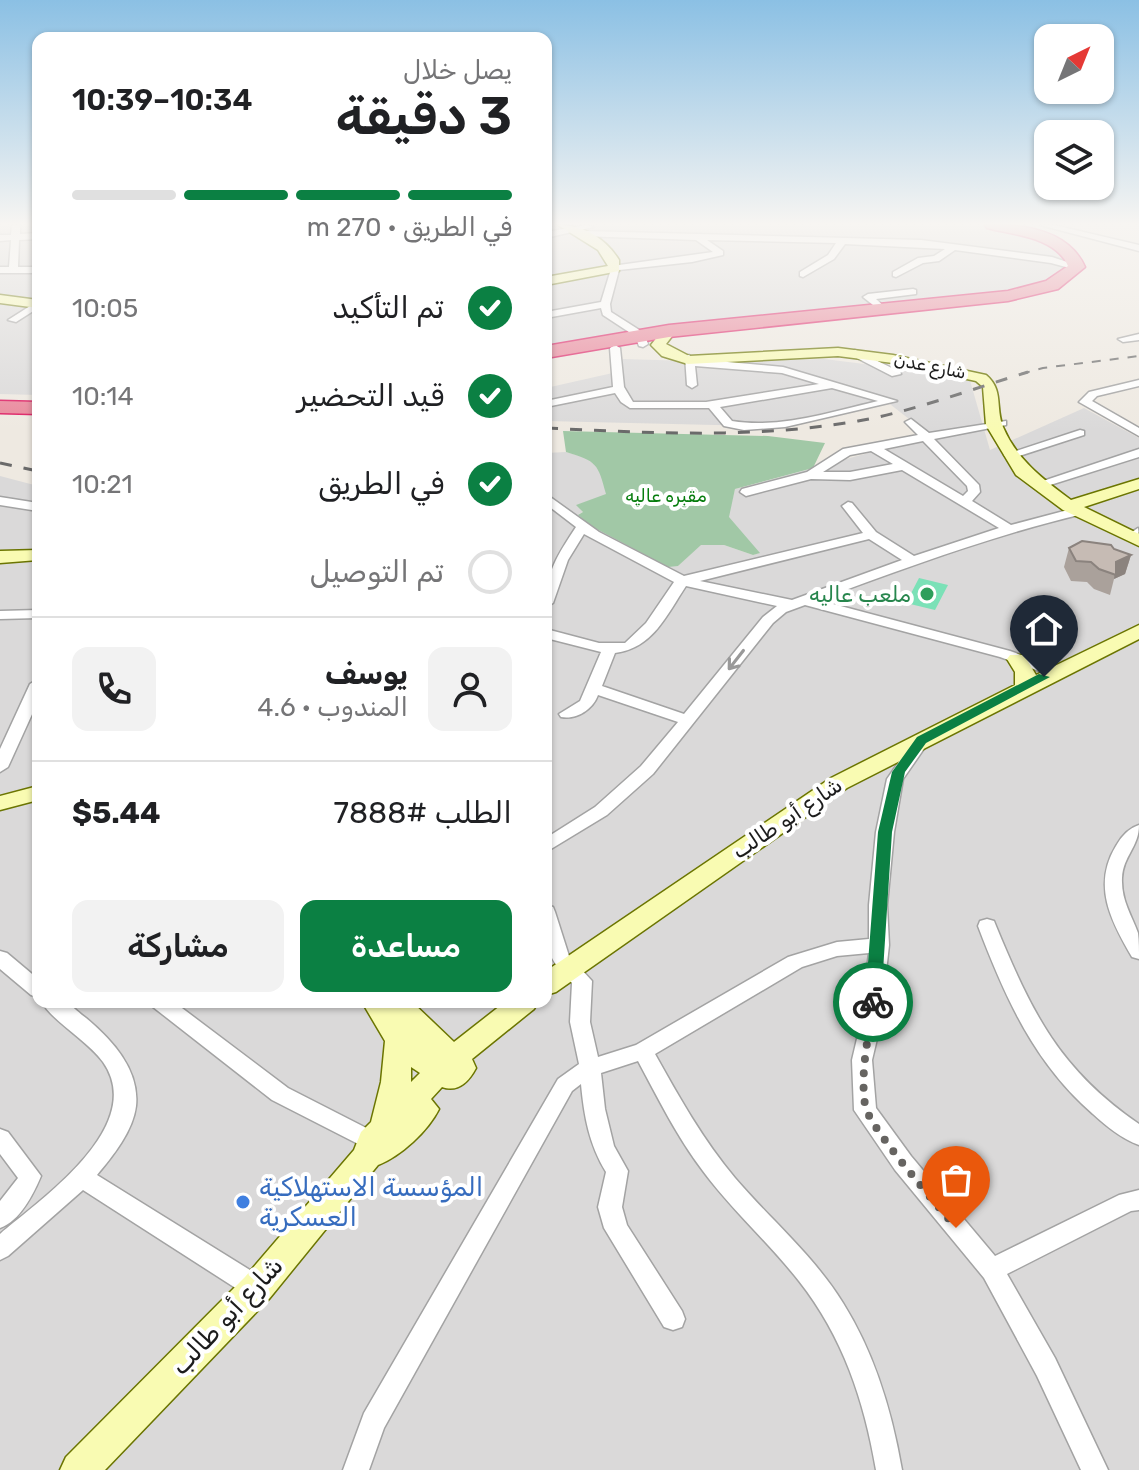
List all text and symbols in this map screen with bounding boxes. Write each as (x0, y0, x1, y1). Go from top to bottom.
north arrow (1034, 24, 1114, 104)
map controls (1034, 24, 1114, 200)
text: يصل خلال (403, 55, 512, 86)
text: 10:34–10:39 (72, 82, 252, 118)
text: 3 دقيقة (335, 85, 512, 147)
button: layers (1034, 120, 1114, 200)
text: في الطريق · 270 m (307, 212, 512, 243)
icon: check (468, 286, 512, 330)
text: تم التأكيد (332, 290, 444, 326)
text: 10:05 (72, 293, 138, 324)
street label: شارع عدن (892, 348, 968, 385)
icon: check (468, 374, 512, 418)
text: قيد التحضير (297, 378, 444, 414)
text: 10:14 (72, 381, 134, 412)
icon: check (468, 462, 512, 506)
text: في الطريق (318, 466, 444, 502)
text: 10:21 (72, 469, 133, 500)
park label: مقبره عاليه (625, 485, 707, 507)
text: تم التوصيل (309, 554, 444, 590)
place label: ملعب عاليه (809, 581, 911, 608)
marker: ملعب عاليه (918, 585, 936, 603)
pin (1010, 595, 1078, 677)
icon: home (1022, 607, 1066, 651)
button: phone (72, 647, 156, 731)
button: person (428, 647, 512, 731)
one-way arrow (727, 649, 745, 670)
text: يوسف (325, 656, 408, 692)
text: المندوب · 4.6 (257, 692, 408, 723)
street label: شارع أبو طالب (727, 771, 848, 866)
text: $5.44 (72, 795, 161, 831)
text: الطلب #7888 (334, 795, 512, 831)
button: مشاركة (72, 900, 284, 992)
button: مساعدة (300, 900, 512, 992)
courier (833, 962, 913, 1042)
icon: bike (851, 980, 895, 1024)
pin (922, 1146, 990, 1228)
icon: bag (934, 1158, 978, 1202)
place label: المؤسسة الاستهلاكية العسكرية (259, 1172, 483, 1233)
marker: المؤسسة الاستهلاكية العسكرية (234, 1193, 252, 1211)
street label: شارع أبو طالب (164, 1250, 291, 1383)

